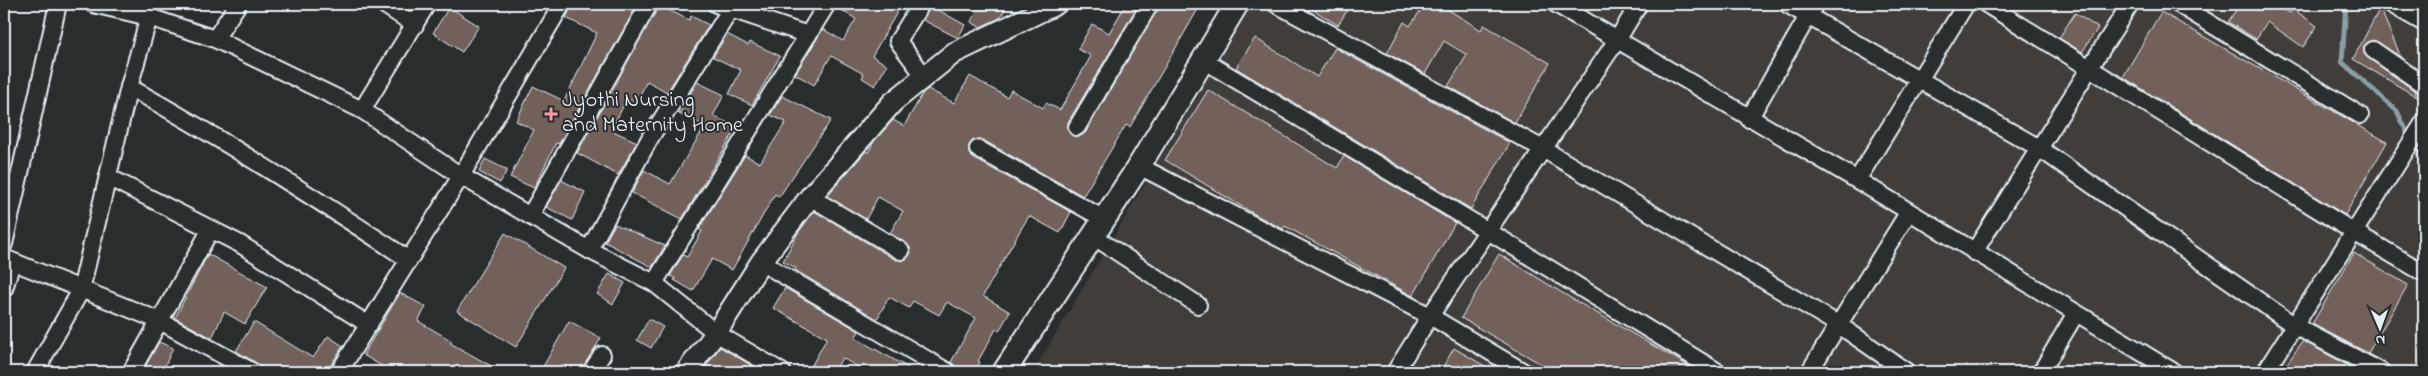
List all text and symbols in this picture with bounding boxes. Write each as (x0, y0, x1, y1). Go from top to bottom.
place label: Jyothi Nursing and Maternity Home (562, 85, 743, 143)
marker: Jyothi Nursing and Maternity Home (544, 107, 558, 121)
north arrow (2356, 304, 2406, 354)
text: N (2375, 329, 2385, 350)

